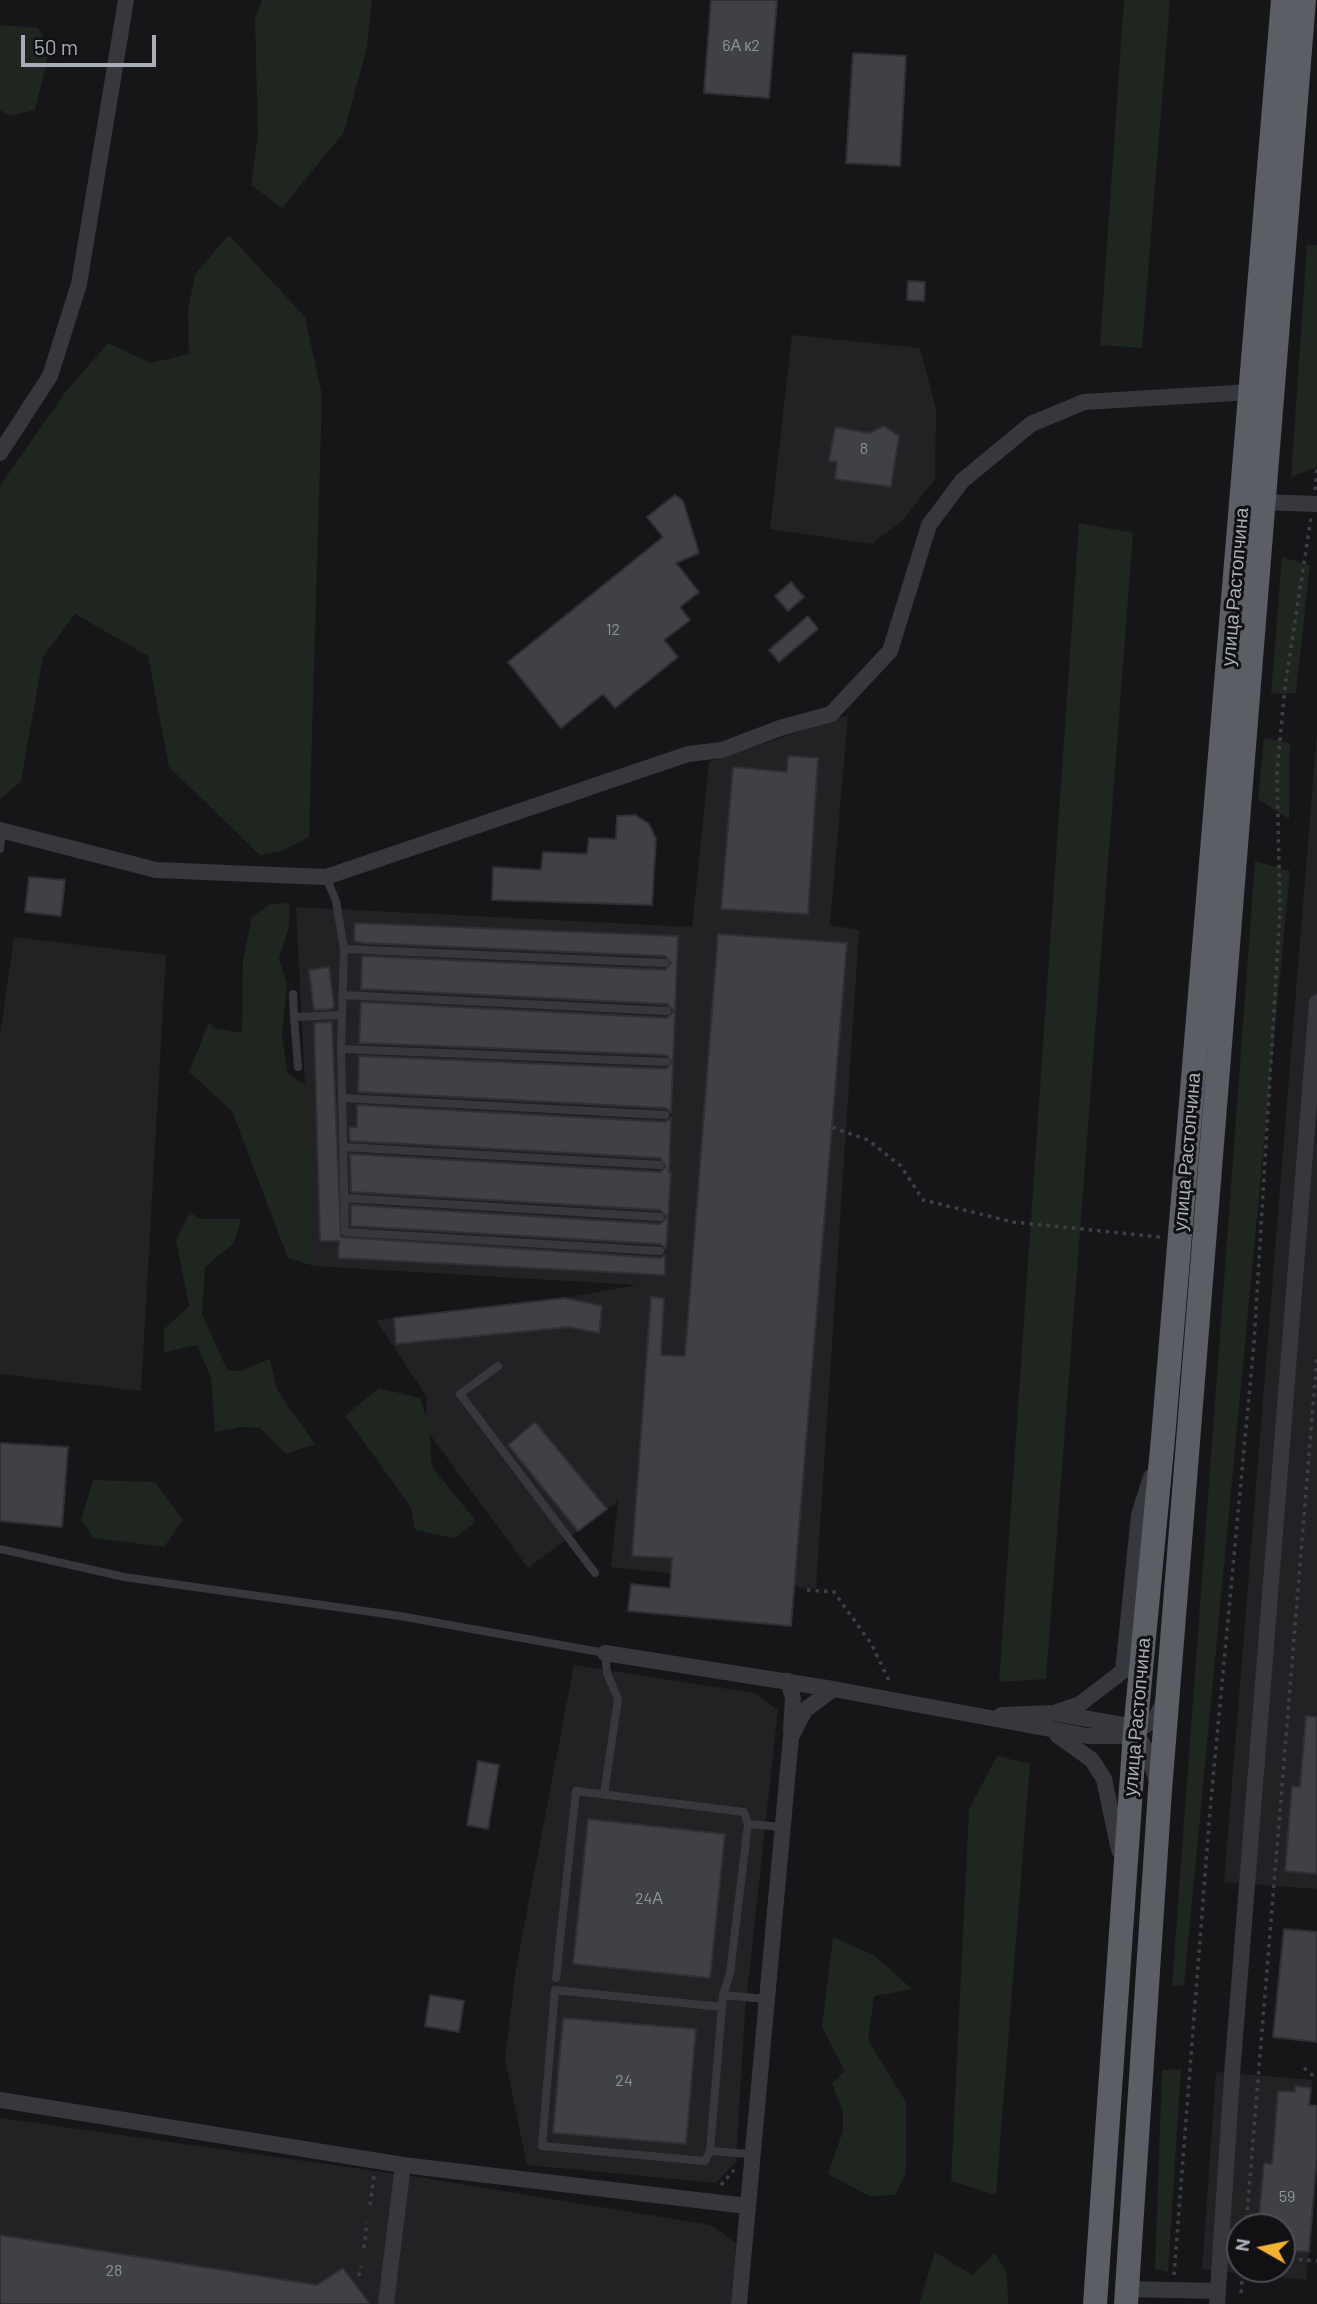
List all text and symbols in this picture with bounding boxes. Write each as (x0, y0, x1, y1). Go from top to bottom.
scale bar (24, 21, 159, 65)
text: 50 m (34, 34, 78, 59)
house number: 6А к2 (722, 36, 760, 56)
house number: 8 (860, 439, 868, 459)
street label: улица Растопчина (1217, 507, 1253, 667)
house number: 12 (606, 620, 620, 640)
street label: улица Растопчина (1169, 1072, 1205, 1232)
street label: улица Растопчина (1119, 1637, 1155, 1797)
house number: 24А (635, 1889, 663, 1909)
house number: 24 (615, 2071, 633, 2091)
house number: 59 (1279, 2187, 1295, 2207)
north arrow (1226, 2213, 1296, 2283)
text: N (1229, 2237, 1254, 2253)
house number: 28 (106, 2261, 122, 2281)

